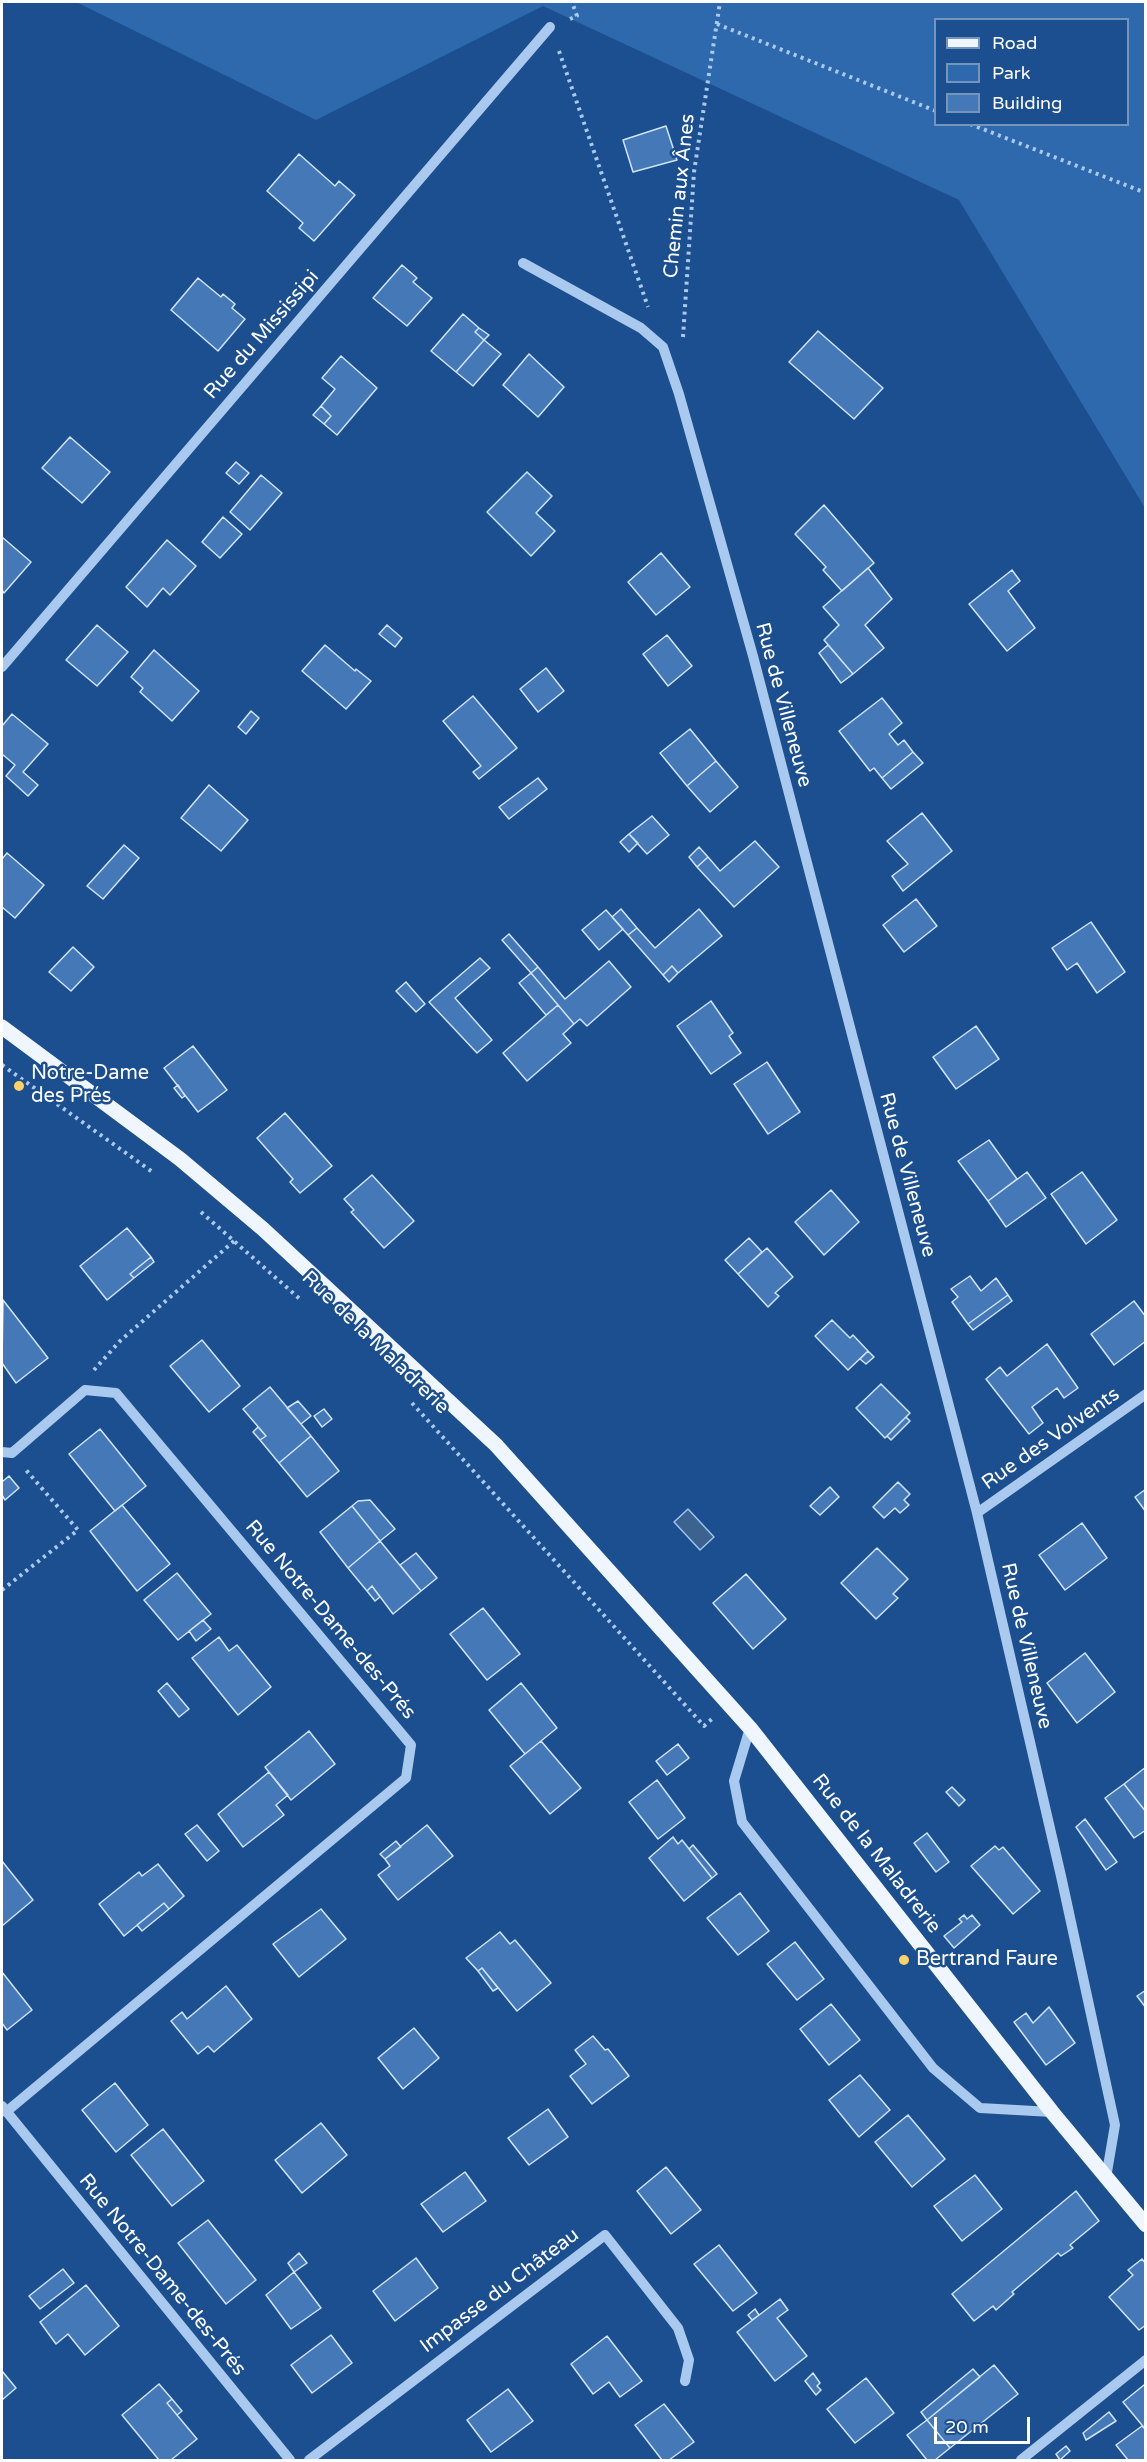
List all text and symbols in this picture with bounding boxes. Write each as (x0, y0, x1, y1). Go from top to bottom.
legend (934, 18, 1129, 126)
text: Road (992, 32, 1037, 54)
text: Park (992, 62, 1030, 84)
text: Building (992, 92, 1062, 114)
street label: Chemin aux Ânes (659, 113, 701, 279)
street label: Rue du Mississipi (199, 266, 325, 404)
street label: Rue de Villeneuve (749, 620, 817, 790)
place label: Notre-Dame des Prés (31, 1062, 149, 1109)
marker: Notre-Dame des Prés (12, 1079, 26, 1093)
street label: Rue de Villeneuve (873, 1090, 941, 1260)
street label: Rue de la Maladrerie (296, 1266, 454, 1420)
street label: Rue des Volvents (978, 1383, 1124, 1495)
street label: Rue Notre-Dame-des-Prés (240, 1516, 420, 1724)
street label: Rue de Villeneuve (995, 1561, 1057, 1731)
street label: Rue de la Maladrerie (806, 1770, 946, 1938)
place label: Bertrand Faure (916, 1948, 1058, 1972)
marker: Bertrand Faure (897, 1953, 911, 1967)
street label: Rue Notre-Dame-des-Prés (73, 2169, 251, 2381)
street label: Impasse du Château (416, 2223, 584, 2359)
scale bar (937, 2405, 1033, 2443)
text: 20 m (945, 2416, 989, 2438)

